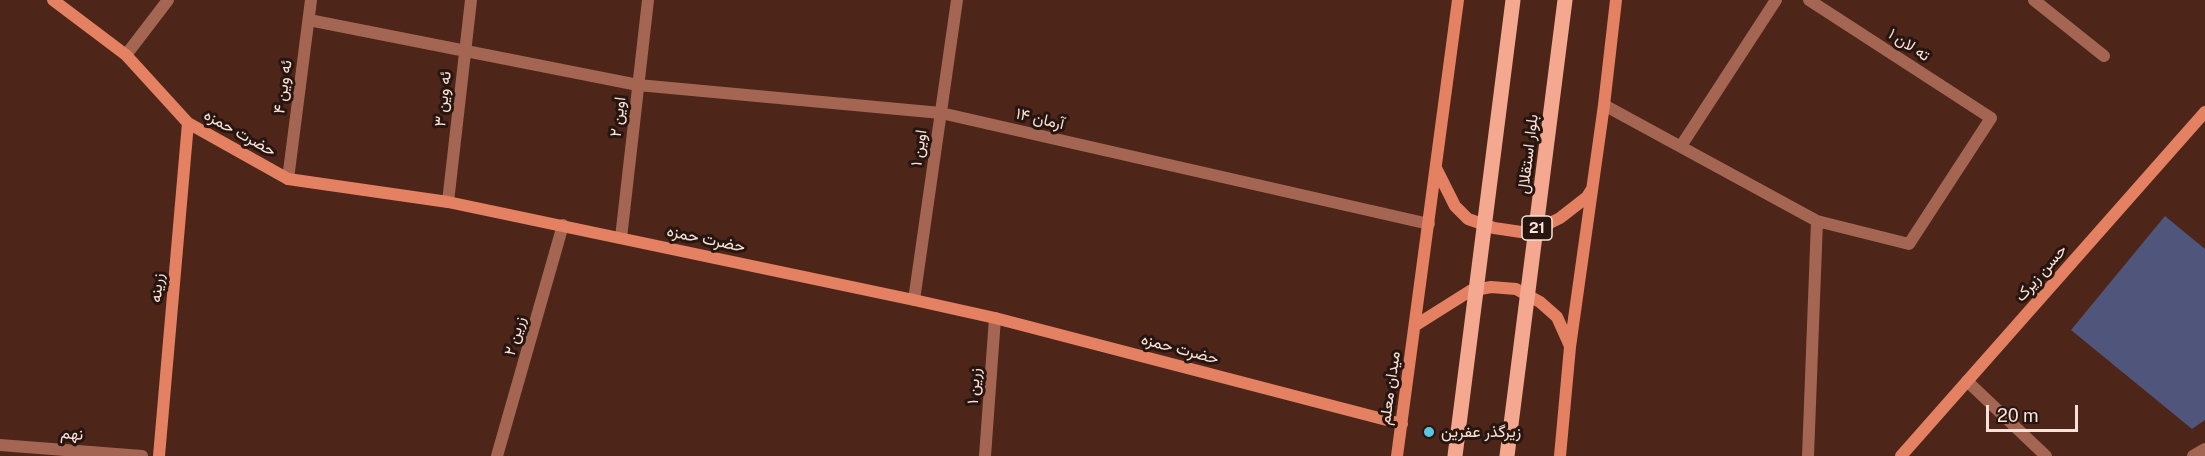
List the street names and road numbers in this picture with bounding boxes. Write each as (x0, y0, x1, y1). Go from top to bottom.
street label: ته لان ۱ (1885, 24, 1933, 66)
street label: ئه وین ۴ (270, 59, 296, 115)
street label: ئه وین ۳ (431, 70, 455, 128)
street label: اوین ۲ (606, 96, 630, 138)
street label: آرمان ۱۴ (1014, 104, 1066, 134)
street label: حضرت حمزه (201, 105, 279, 161)
street label: بلوار استقلال (1514, 113, 1542, 195)
street label: اوین ۱ (907, 129, 931, 167)
road number: 21 (1522, 216, 1552, 240)
street label: حضرت حمزه (665, 221, 747, 257)
street label: حسن زیرک (2011, 241, 2071, 305)
street label: زرینه (146, 273, 168, 303)
street label: زرین ۲ (500, 314, 530, 358)
street label: حضرت حمزه (1139, 329, 1221, 369)
street label: میدان معلم (1375, 350, 1405, 426)
street label: زرین ۱ (963, 367, 985, 405)
street label: نهم (60, 423, 84, 445)

